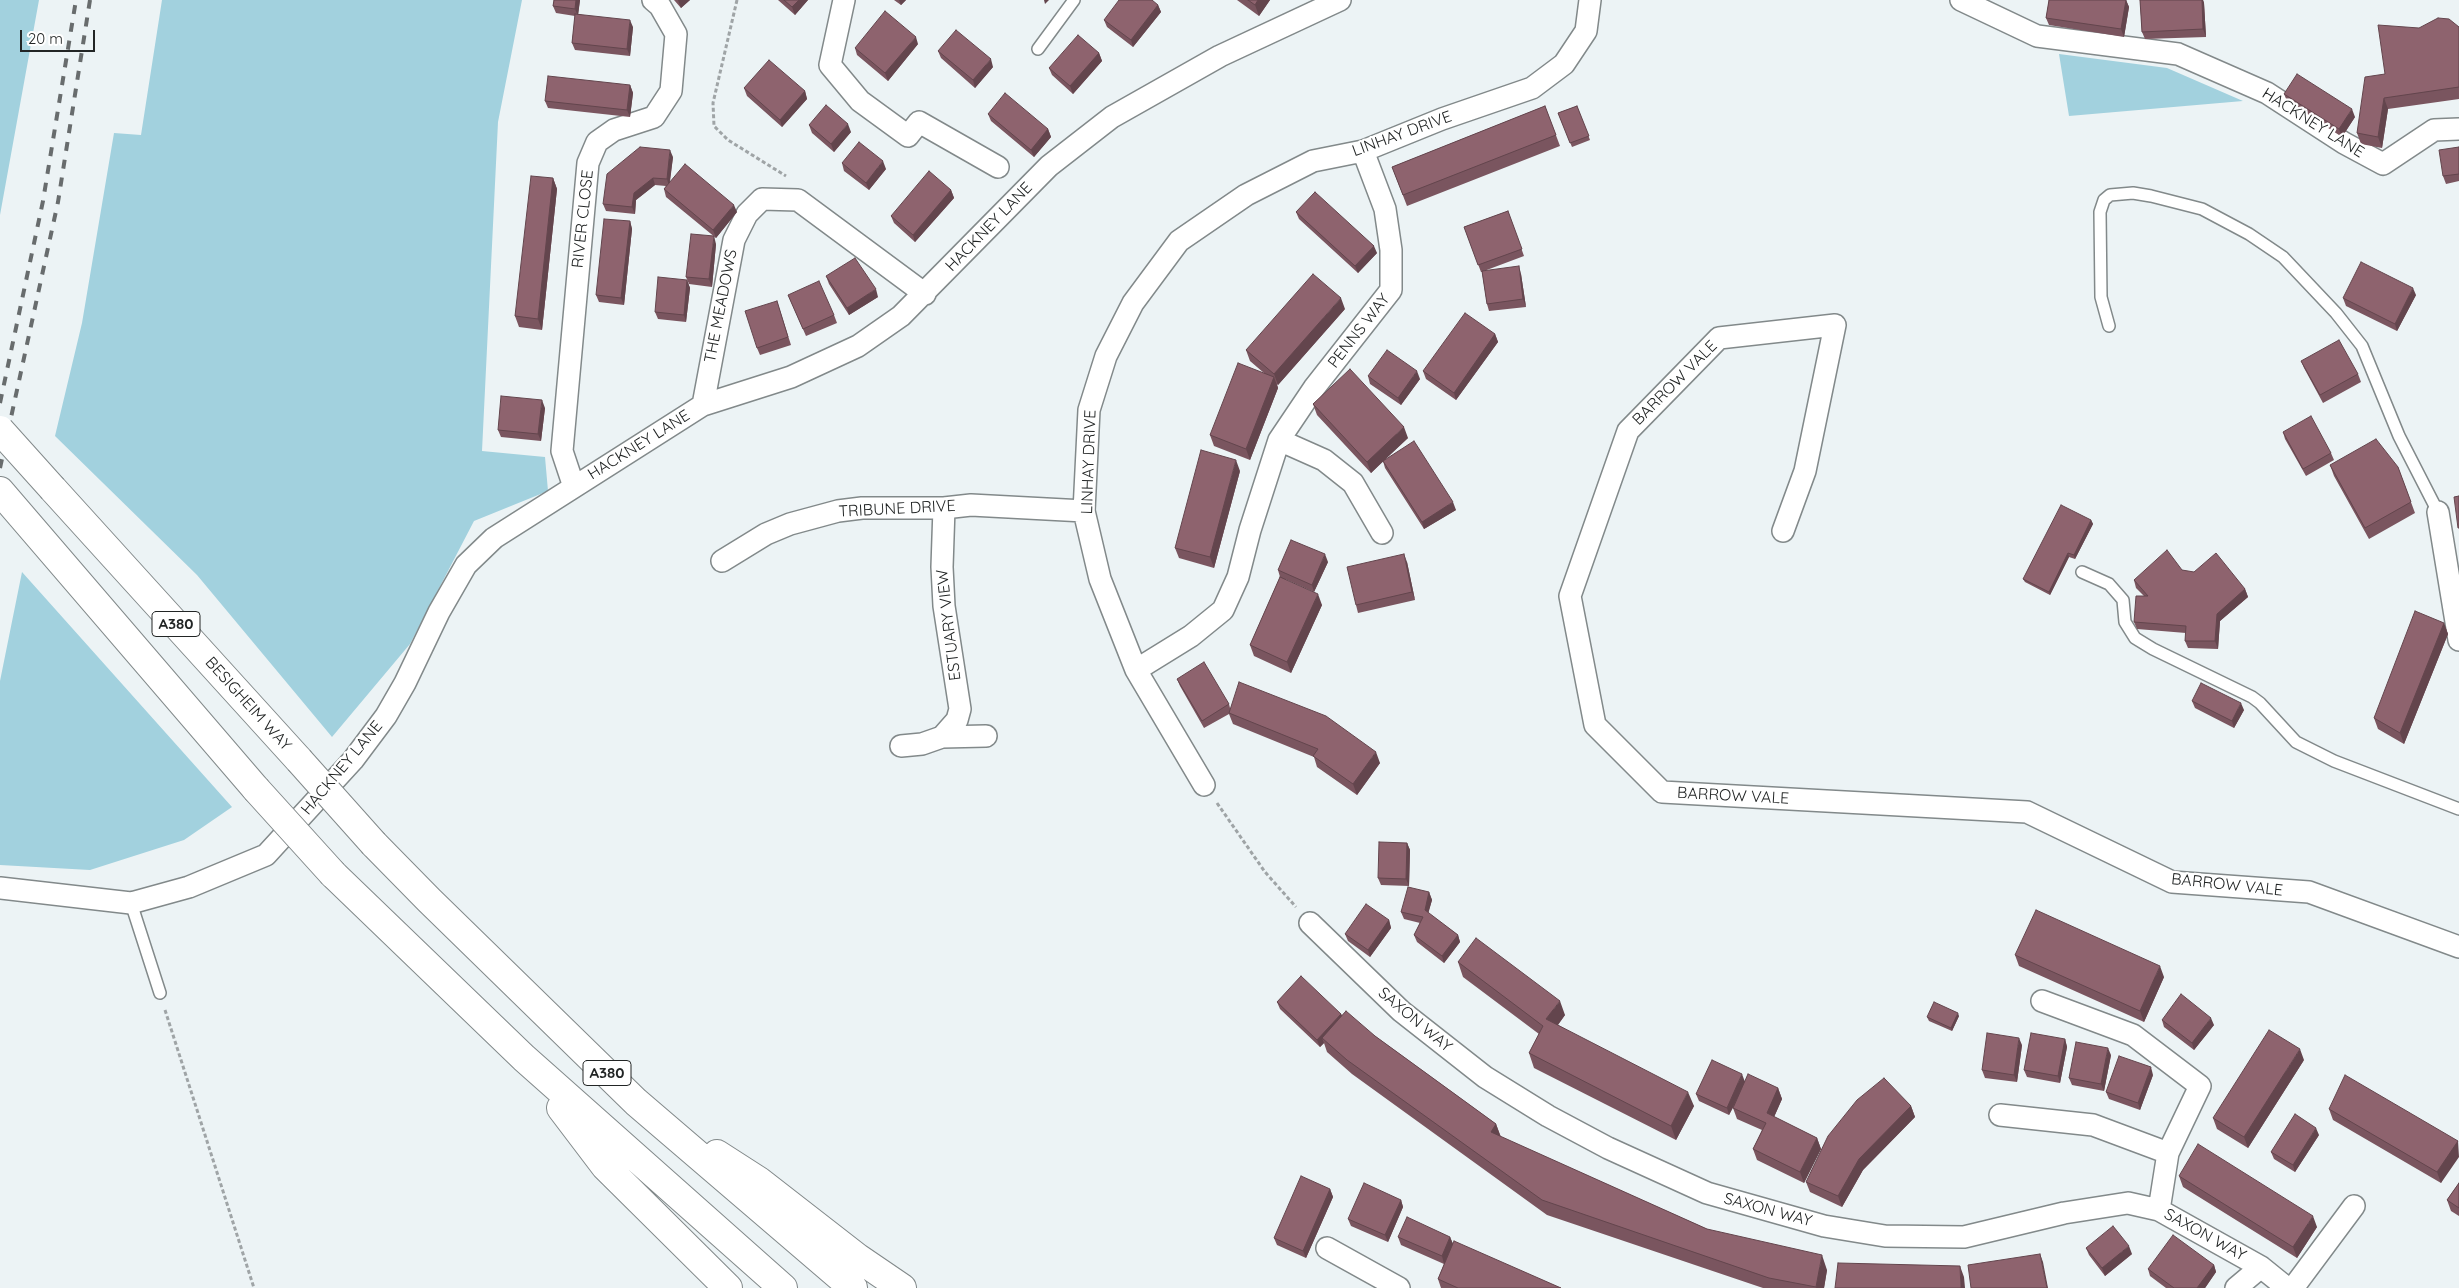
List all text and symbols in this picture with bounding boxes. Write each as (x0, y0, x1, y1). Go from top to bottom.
scale bar (22, 20, 98, 52)
text: 20 m (28, 29, 63, 48)
street label: HACKNEY LANE (2258, 84, 2368, 162)
street label: LINHAY DRIVE (1350, 107, 1454, 161)
street label: RIVER CLOSE (568, 169, 598, 269)
street label: HACKNEY LANE (942, 178, 1036, 276)
street label: THE MEADOWS (701, 248, 741, 364)
street label: PENNS WAY (1324, 290, 1394, 372)
street label: BARROW VALE (1629, 337, 1721, 429)
street label: HACKNEY LANE (584, 406, 694, 484)
street label: LINHAY DRIVE (1078, 409, 1100, 515)
street label: TRIBUNE DRIVE (838, 496, 956, 522)
street label: ESTUARY VIEW (933, 568, 965, 682)
road number: A380 (152, 612, 200, 636)
street label: BESIGHEIM WAY (201, 653, 295, 755)
street label: HACKNEY LANE (297, 717, 387, 819)
street label: BARROW VALE (1677, 783, 1789, 809)
street label: BARROW VALE (2170, 870, 2284, 900)
street label: SAXON WAY (1374, 984, 1456, 1056)
road number: A380 (583, 1060, 631, 1086)
street label: SAXON WAY (1722, 1189, 1814, 1231)
street label: SAXON WAY (2161, 1205, 2249, 1265)

